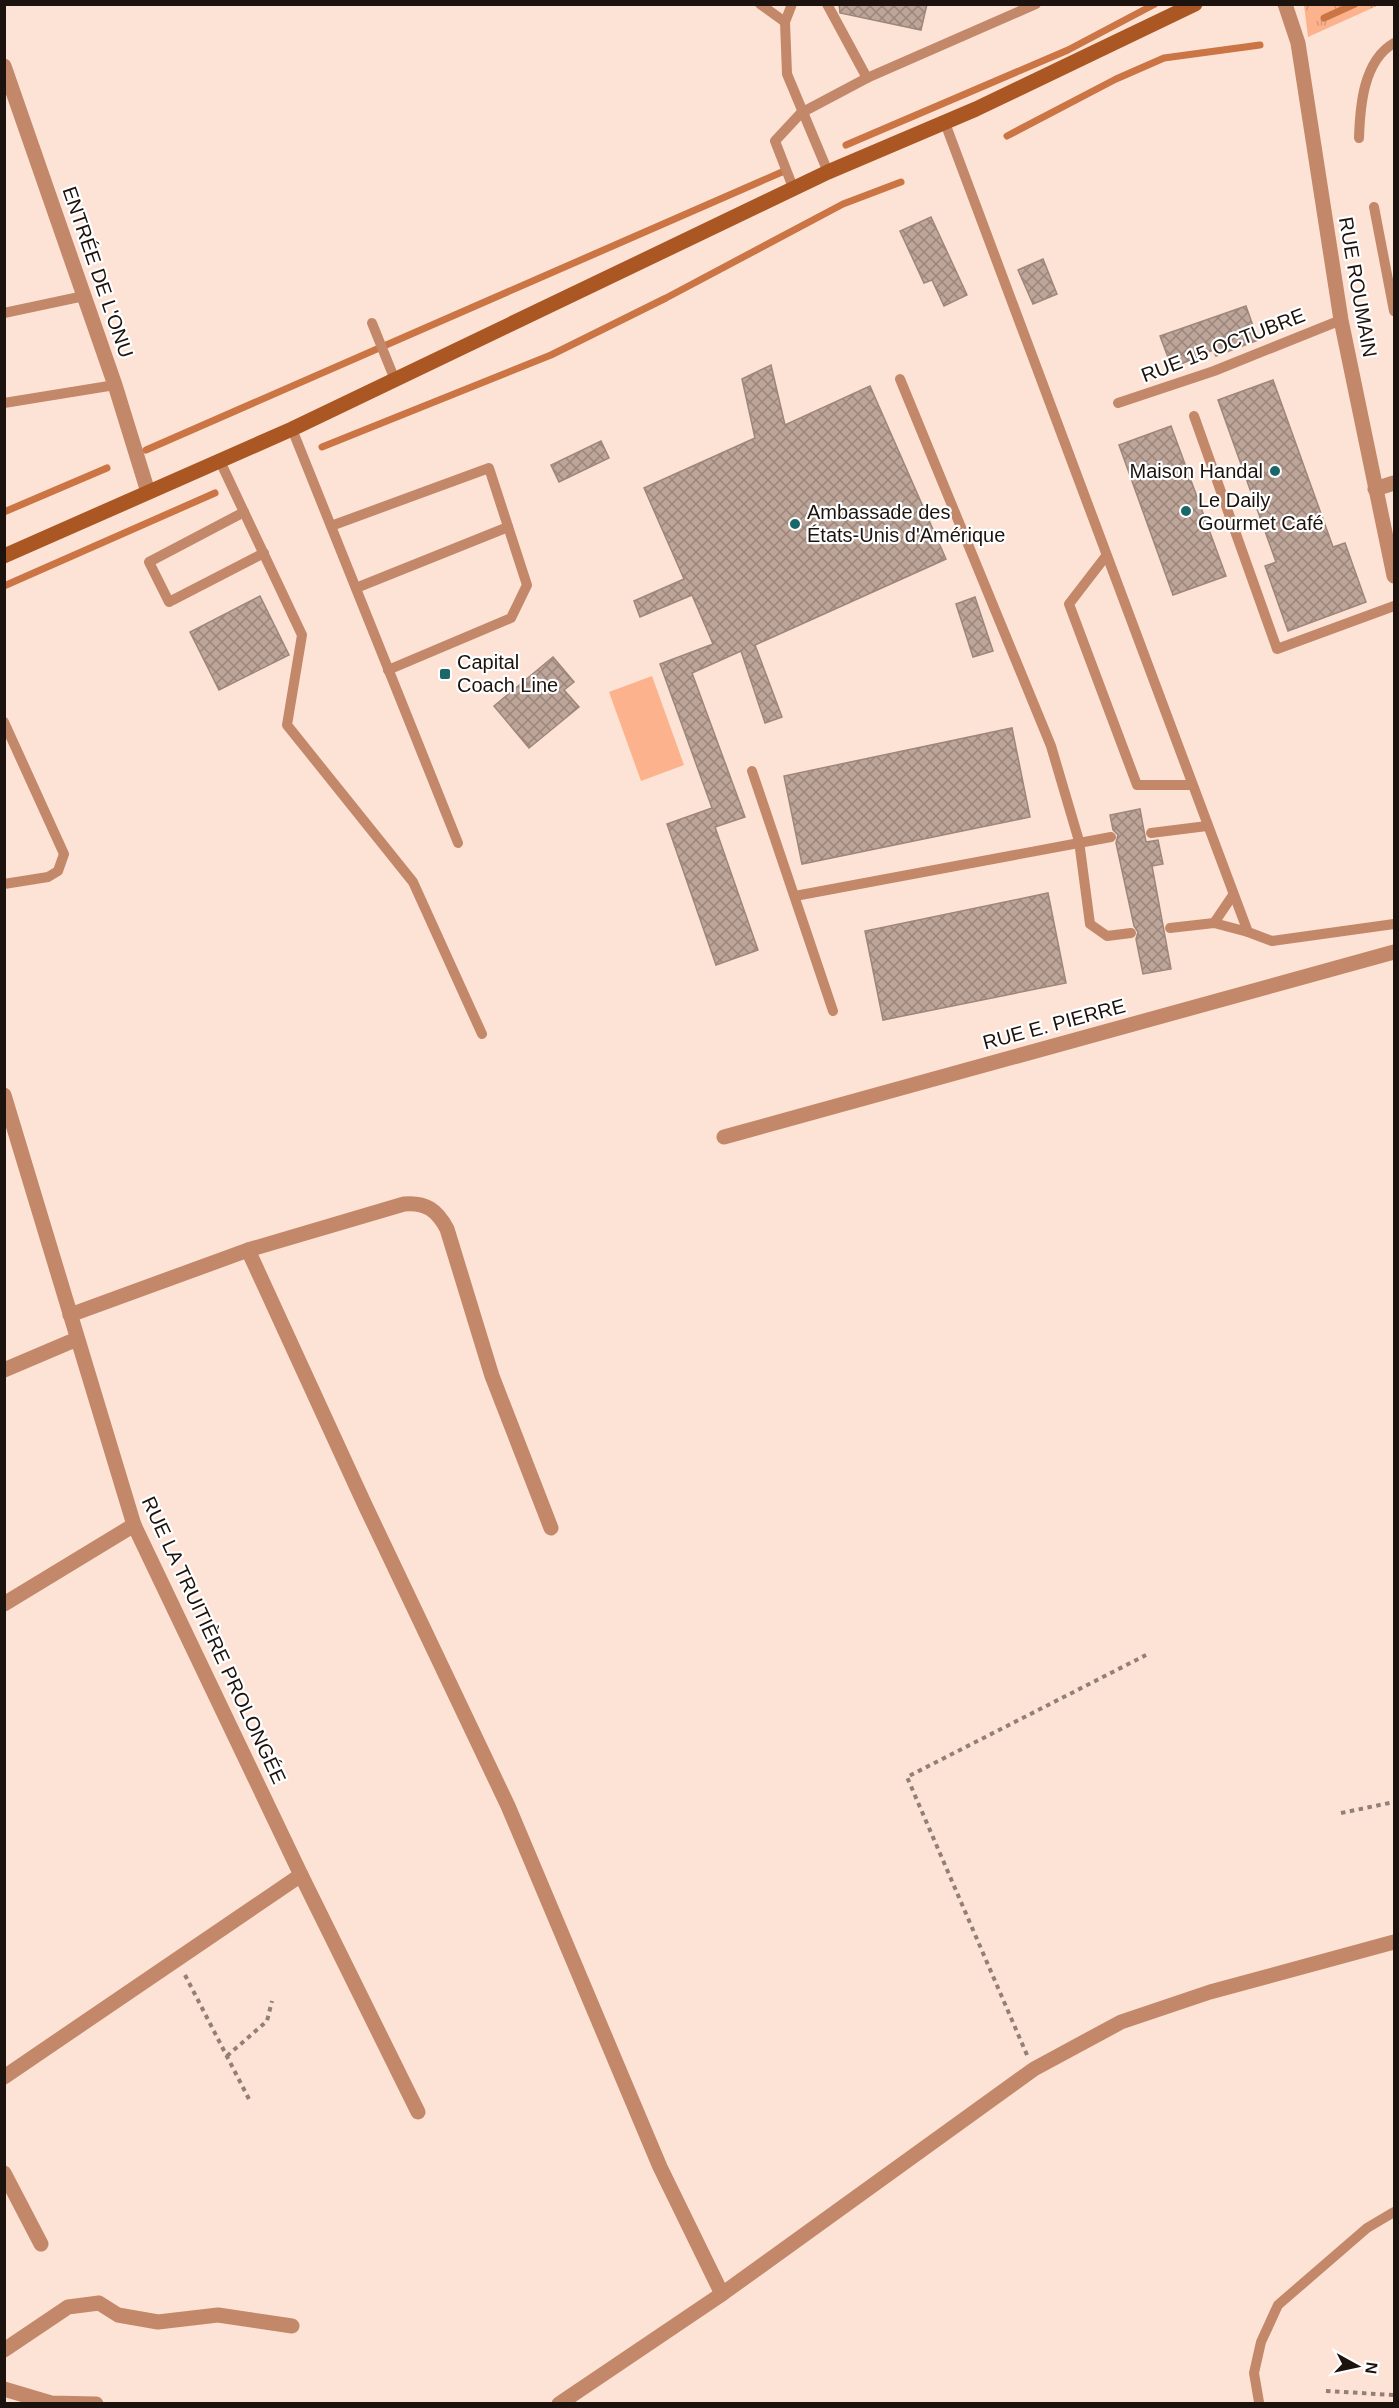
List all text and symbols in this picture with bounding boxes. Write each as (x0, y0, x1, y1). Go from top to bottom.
street label: ENTRÉE DE L'ONU (58, 184, 138, 360)
street label: RUE ROUMAIN (1335, 215, 1381, 359)
street label: RUE 15 OCTUBRE (1138, 304, 1308, 386)
place label: Maison Handal (1130, 460, 1263, 482)
marker: Maison Handal (1268, 464, 1282, 478)
place label: Le Daily Gourmet Café (1198, 489, 1324, 534)
place label: Ambassade des États-Unis d'Amérique (807, 501, 1005, 546)
marker: Le Daily Gourmet Café (1179, 504, 1193, 518)
marker: Ambassade des États-Unis d'Amérique (788, 517, 802, 531)
place label: Capital Coach Line (457, 651, 558, 696)
marker: Capital Coach Line (438, 667, 452, 681)
street label: RUE E. PIERRE (980, 994, 1128, 1054)
street label: RUE LA TRUITIÈRE PROLONGÉE (138, 1493, 290, 1787)
north arrow (1327, 2336, 1387, 2396)
text: N (1362, 2361, 1381, 2375)

